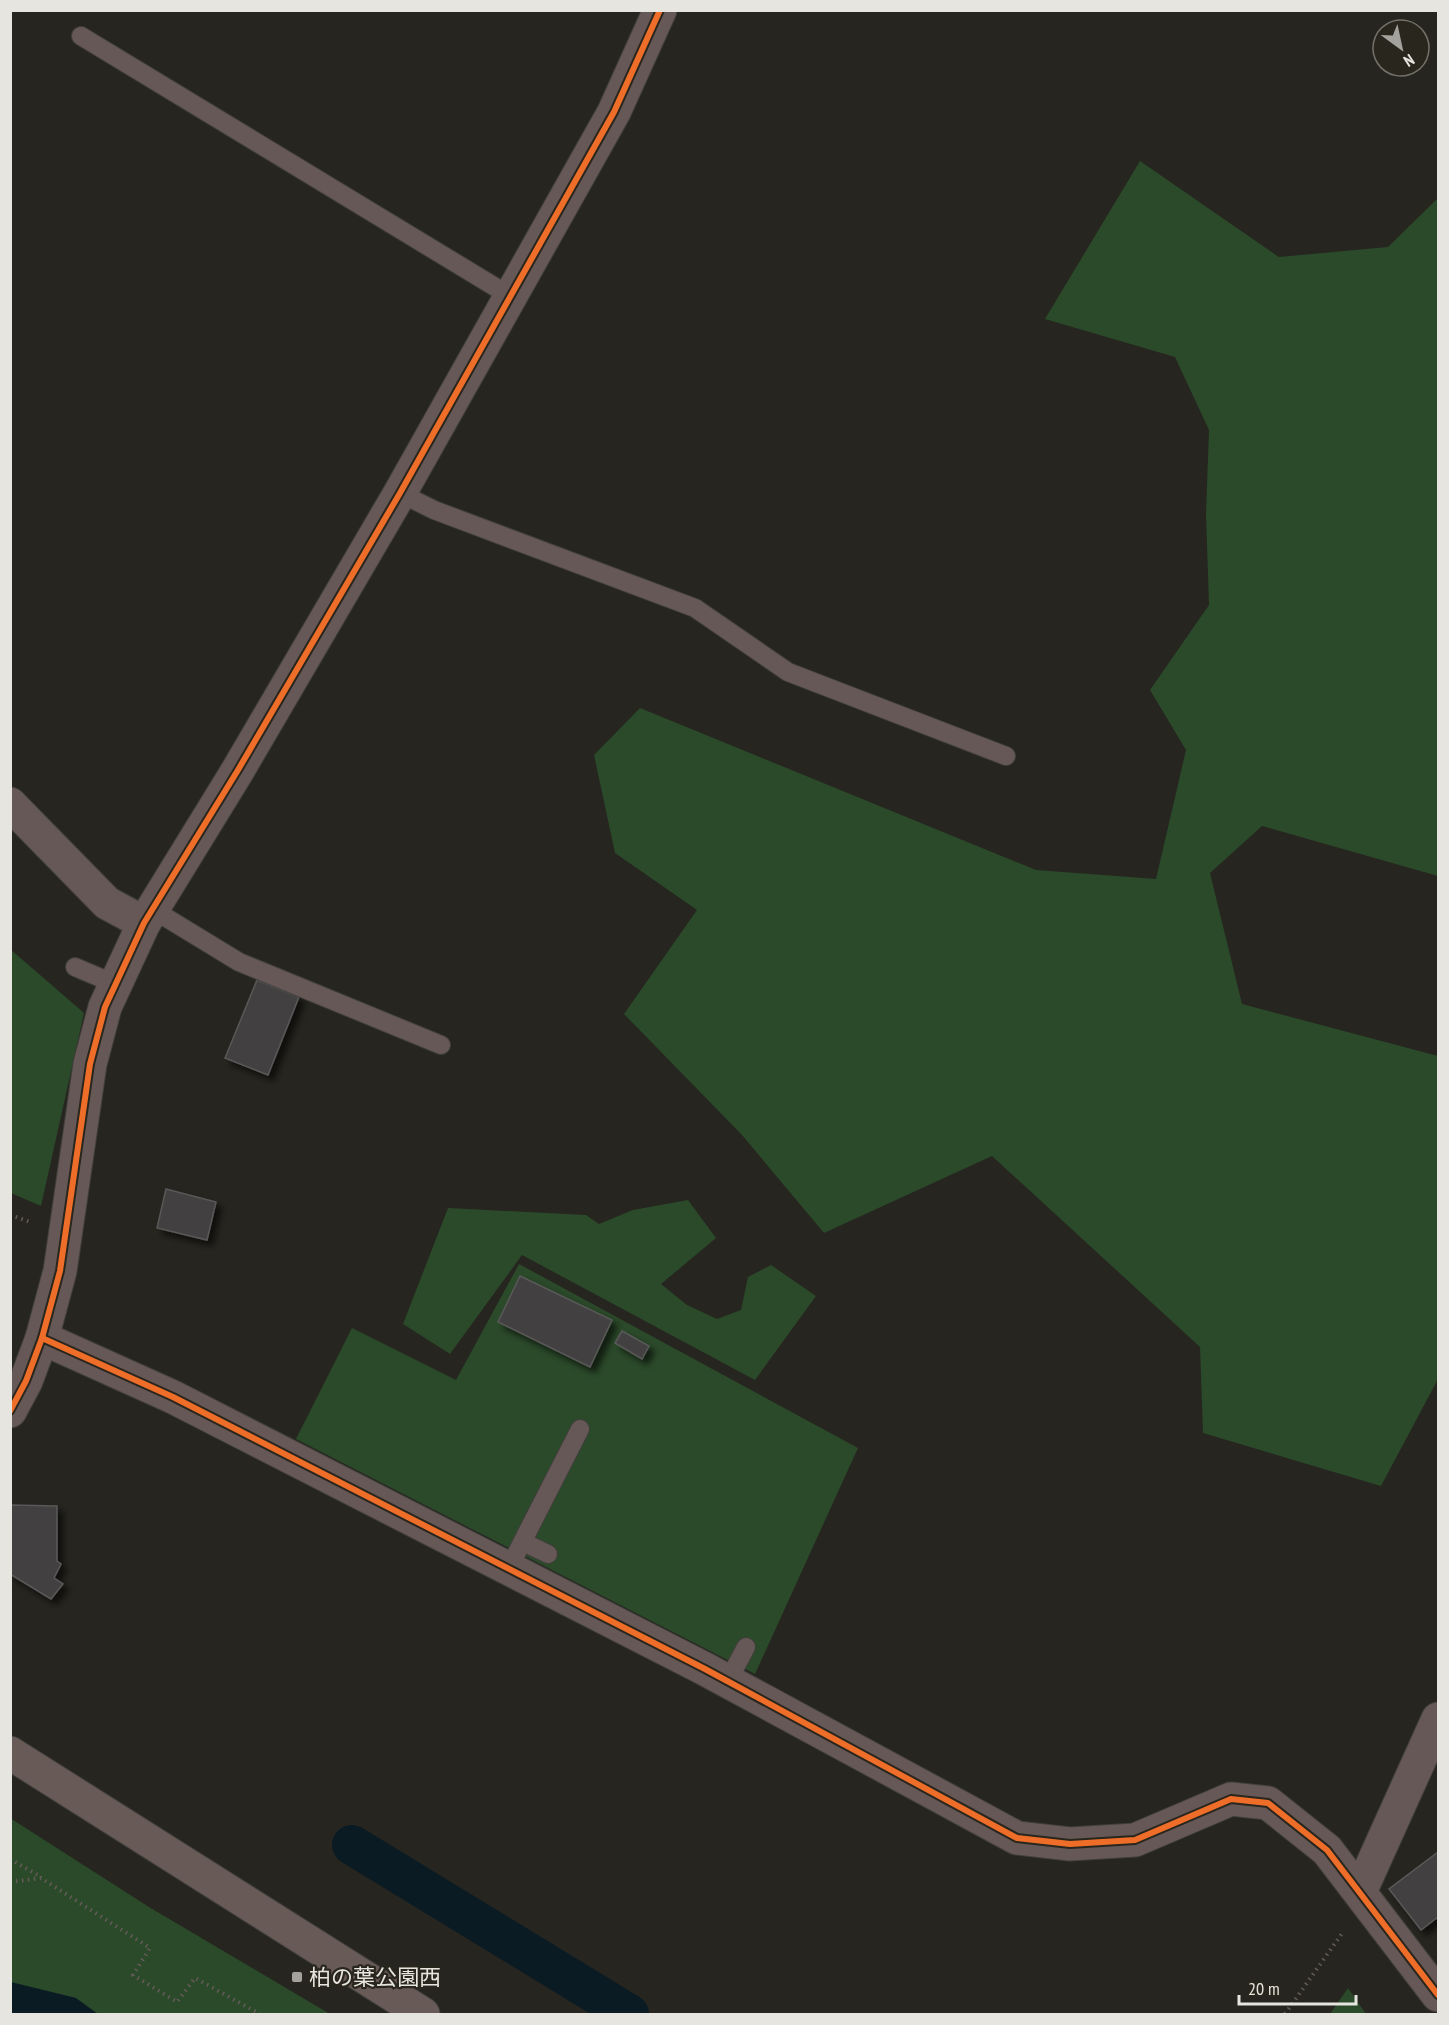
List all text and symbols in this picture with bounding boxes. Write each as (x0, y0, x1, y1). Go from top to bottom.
north arrow (1371, 18, 1431, 78)
text: N (1400, 50, 1418, 71)
place label: 柏の葉公園西 (309, 1963, 441, 1991)
scale bar (1239, 1968, 1356, 2006)
marker: 柏の葉公園西 (290, 1970, 304, 1984)
text: 20 m (1248, 1977, 1280, 2000)

